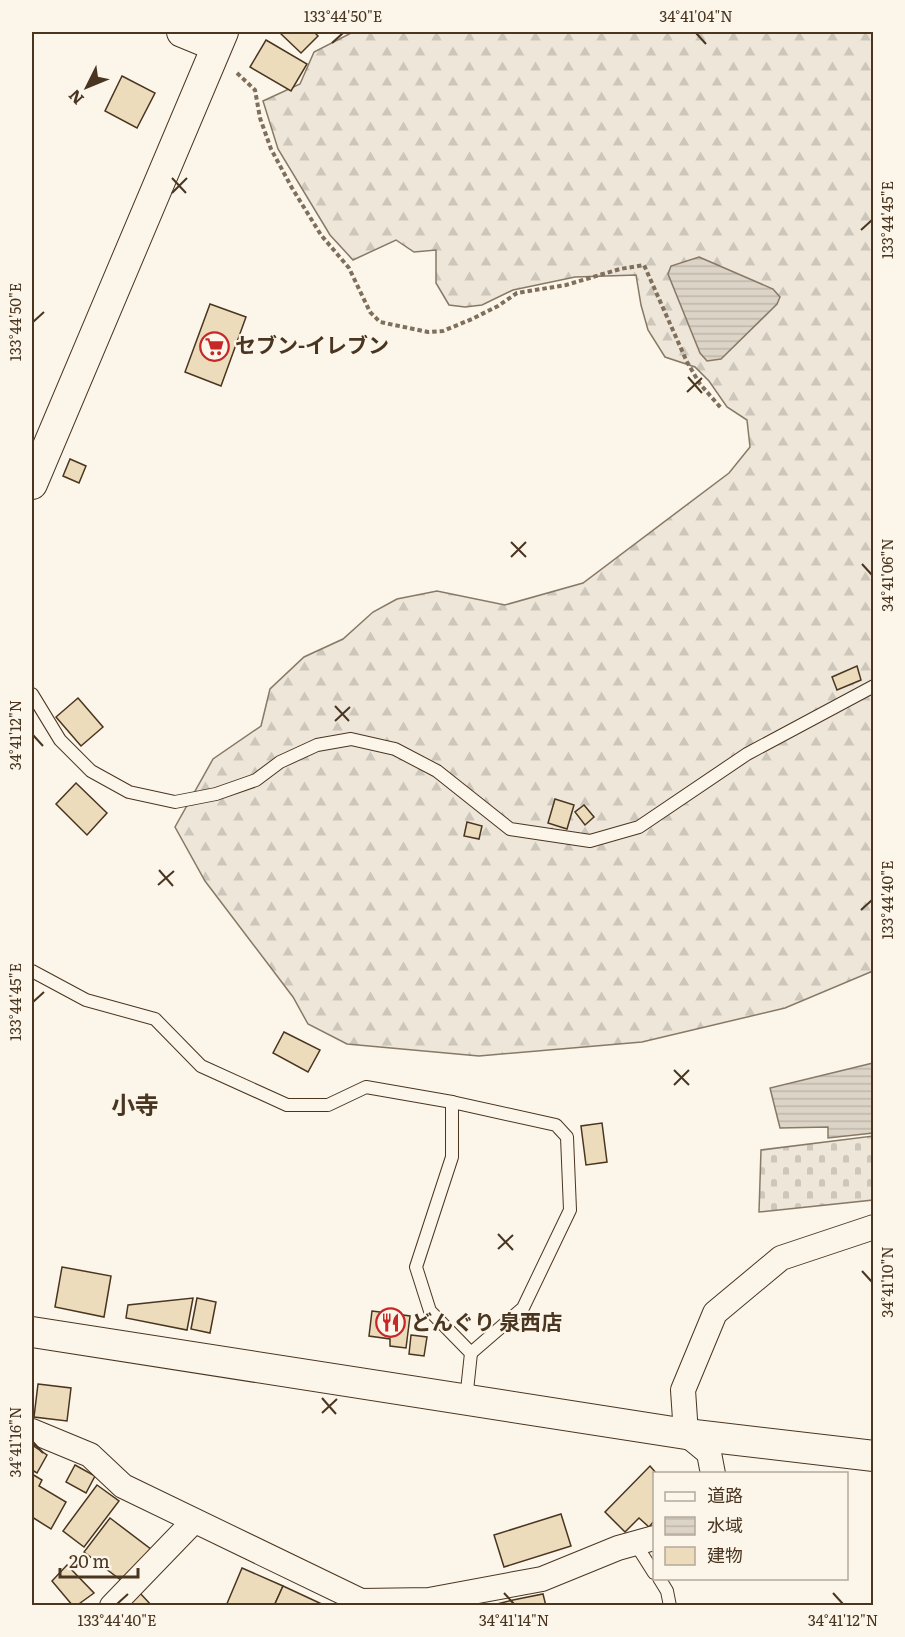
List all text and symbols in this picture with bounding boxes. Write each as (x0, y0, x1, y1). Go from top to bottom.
text: 133°44'50"E (304, 4, 382, 27)
text: 34°41'04"N (659, 4, 733, 27)
north arrow (57, 57, 117, 117)
text: N (62, 85, 89, 111)
text: 133°44'45"E (875, 181, 898, 259)
text: 133°44'50"E (3, 283, 26, 361)
place label: セブン-イレブン (235, 328, 389, 359)
supermarket icon: セブン-イレブン (198, 330, 230, 362)
text: 34°41'06"N (875, 538, 898, 612)
text: 34°41'12"N (3, 700, 26, 770)
text: 133°44'40"E (875, 860, 898, 940)
text: 133°44'45"E (3, 963, 26, 1041)
district label: 小寺 (111, 1086, 159, 1121)
text: 34°41'10"N (875, 1246, 898, 1318)
place label: どんぐり 泉西店 (411, 1305, 562, 1336)
restaurant icon: どんぐり 泉西店 (374, 1307, 406, 1339)
text: 34°41'16"N (3, 1407, 26, 1477)
legend (653, 1472, 848, 1580)
text: 道路 (707, 1481, 743, 1508)
text: 水域 (707, 1511, 743, 1538)
scale bar (60, 1541, 138, 1579)
text: 建物 (707, 1541, 743, 1568)
text: 20 m (69, 1547, 110, 1574)
text: 133°44'40"E (77, 1608, 157, 1631)
text: 34°41'14"N (479, 1608, 549, 1631)
text: 34°41'12"N (808, 1608, 878, 1631)

